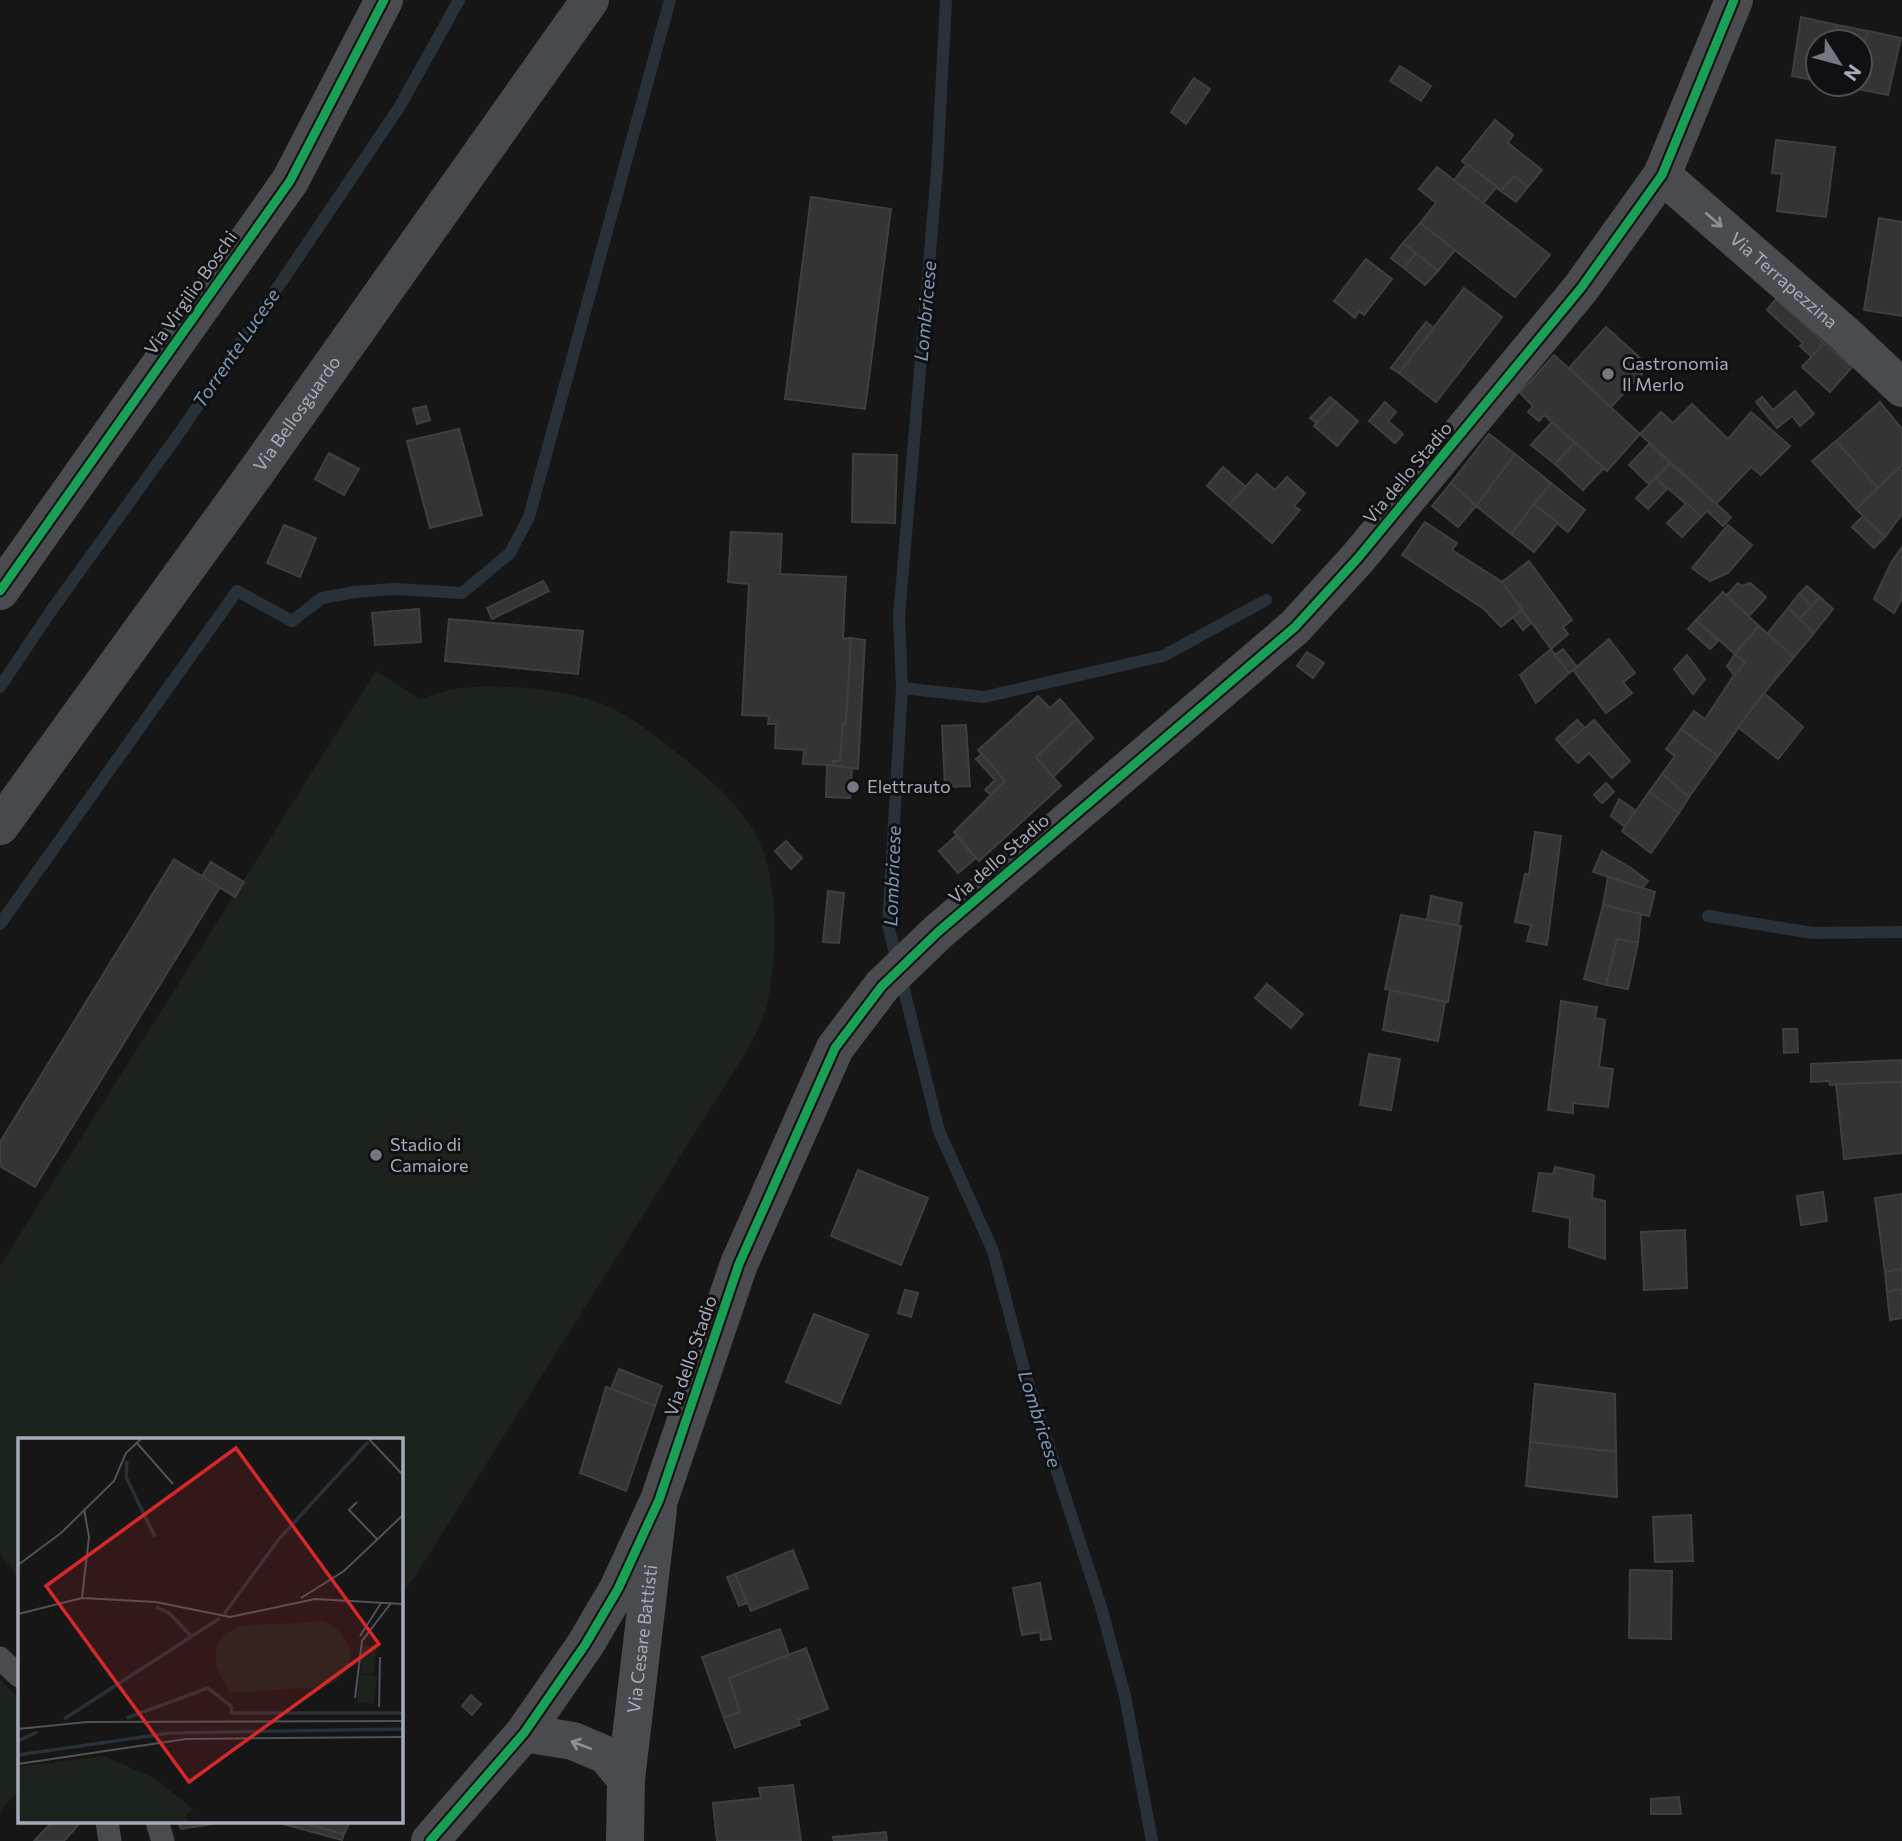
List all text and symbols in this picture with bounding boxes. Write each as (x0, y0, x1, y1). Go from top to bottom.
north arrow (1804, 28, 1874, 98)
text: N (1840, 61, 1867, 86)
one-way arrow (1704, 212, 1722, 228)
street label: Via Virgilio Boschi (139, 226, 241, 359)
street label: Via Terrapezzina (1726, 227, 1842, 333)
water label: Lombricese (909, 260, 940, 362)
water label: Torrente Lucese (187, 284, 284, 412)
street label: Via Bellosguardo (248, 351, 345, 475)
place label: Gastronomia Il Merlo (1622, 352, 1729, 395)
marker: Gastronomia Il Merlo (1600, 366, 1616, 382)
street label: Via dello Stadio (1358, 417, 1456, 528)
place label: Elettrauto (867, 775, 951, 797)
marker: Elettrauto (845, 779, 861, 795)
street label: Via dello Stadio (944, 809, 1053, 908)
water label: Lombricese (878, 825, 905, 927)
place label: Stadio di Camaiore (390, 1133, 469, 1176)
marker: Stadio di Camaiore (368, 1147, 384, 1163)
street label: Via dello Stadio (659, 1293, 721, 1419)
water label: Lombricese (1014, 1367, 1067, 1470)
inset map (18, 1438, 402, 1824)
street label: Via Cesare Battisti (622, 1563, 661, 1715)
one-way arrow (570, 1738, 592, 1750)

